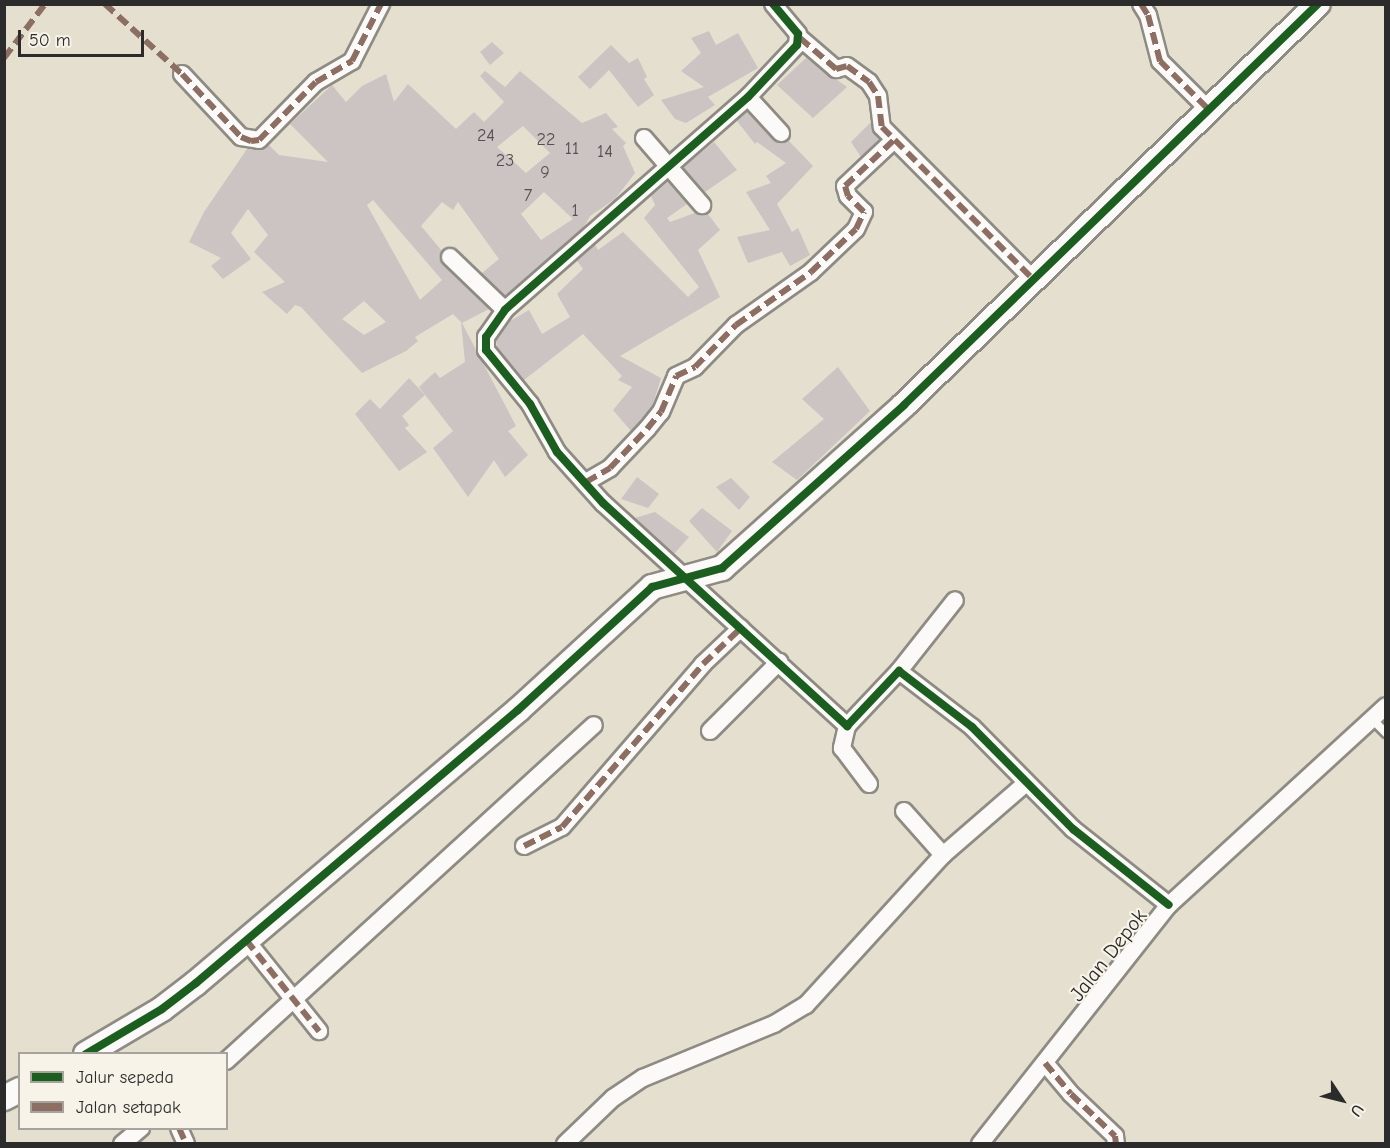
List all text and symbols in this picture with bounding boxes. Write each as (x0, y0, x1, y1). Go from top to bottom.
scale bar (21, 18, 147, 56)
text: 50 m (29, 30, 71, 51)
house number: 24 (477, 125, 495, 147)
house number: 22 (537, 129, 555, 151)
house number: 11 (565, 138, 579, 160)
house number: 14 (597, 141, 613, 163)
house number: 23 (496, 150, 514, 172)
house number: 9 (540, 162, 550, 184)
house number: 7 (524, 185, 532, 207)
house number: 1 (571, 200, 579, 222)
street label: Jalan Depok (1064, 904, 1152, 1006)
legend (18, 1052, 228, 1130)
text: Jalur sepeda (76, 1067, 174, 1088)
north arrow (1312, 1070, 1372, 1130)
text: Jalan setapak (76, 1097, 181, 1118)
text: U (1346, 1101, 1367, 1120)

